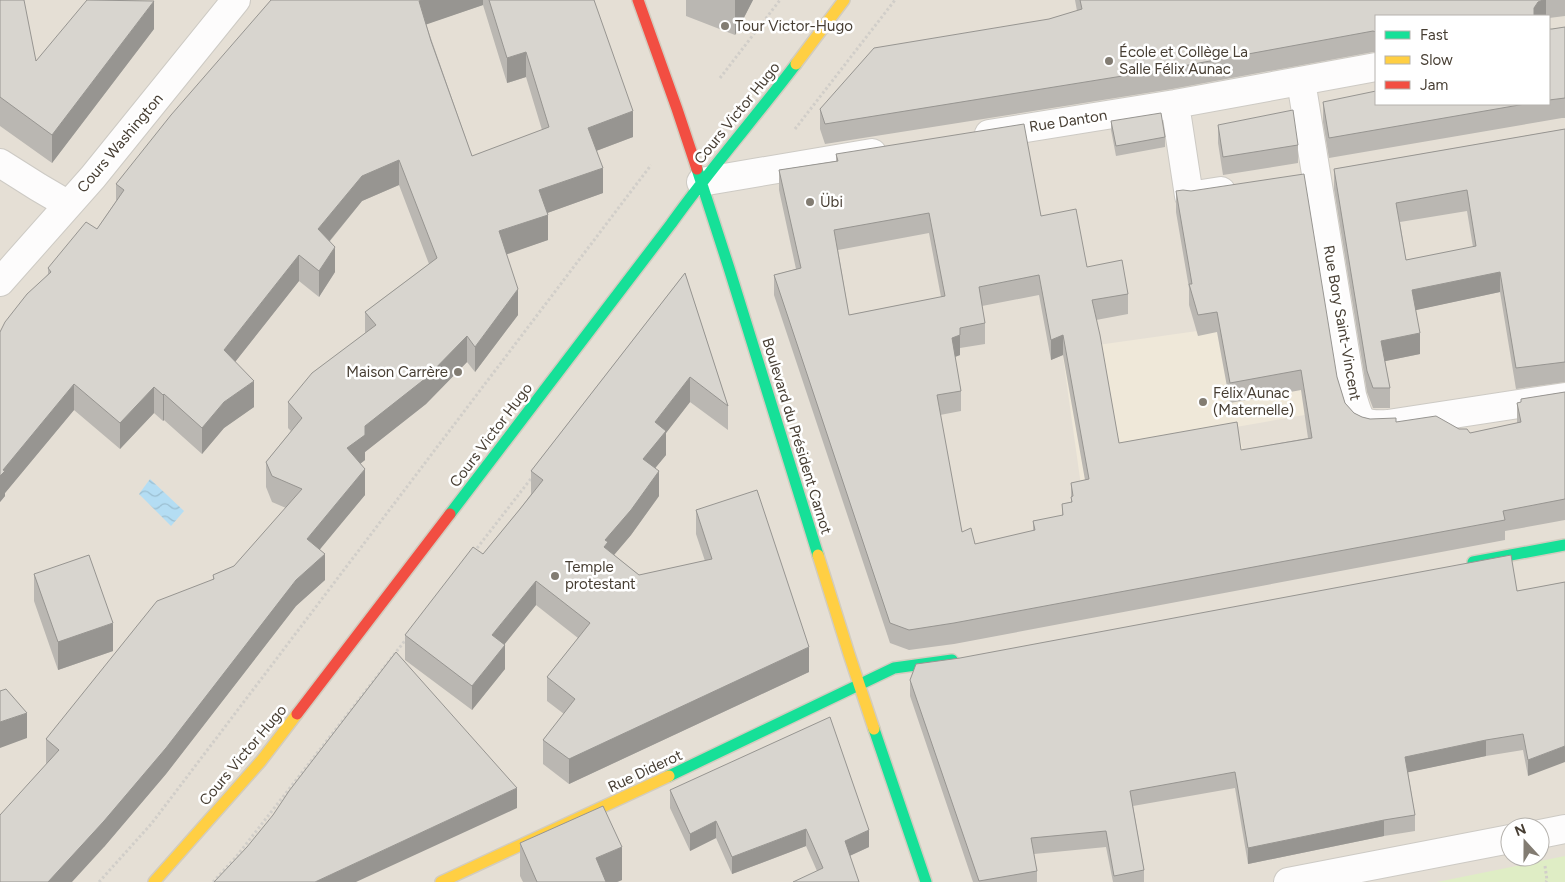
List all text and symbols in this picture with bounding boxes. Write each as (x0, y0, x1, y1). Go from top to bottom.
legend (1375, 15, 1550, 105)
place label: Tour Victor-Hugo (735, 17, 853, 35)
marker: Tour Victor-Hugo (719, 20, 731, 32)
text: Fast (1420, 26, 1449, 44)
place label: École et Collège La Salle Félix Aunac (1119, 43, 1248, 78)
text: Slow (1420, 51, 1453, 69)
marker: École et Collège La Salle Félix Aunac (1103, 55, 1115, 67)
street label: Cours Victor Hugo (690, 58, 784, 168)
text: Jam (1420, 76, 1448, 94)
street label: Cours Washington (73, 90, 167, 196)
street label: Rue Danton (1028, 106, 1108, 136)
place label: Übi (820, 193, 843, 211)
marker: Übi (804, 196, 816, 208)
street label: Rue Bory Saint-Vincent (1319, 244, 1365, 402)
street label: Boulevard du Président Carnot (758, 336, 836, 537)
place label: Maison Carrère (346, 363, 448, 381)
marker: Maison Carrère (452, 366, 464, 378)
street label: Cours Victor Hugo (446, 379, 536, 491)
place label: Félix Aunac (Maternelle) (1213, 384, 1294, 419)
marker: Félix Aunac (Maternelle) (1197, 396, 1209, 408)
place label: Temple protestant (565, 558, 636, 593)
marker: Temple protestant (549, 570, 561, 582)
street label: Cours Victor Hugo (196, 701, 291, 809)
street label: Rue Diderot (605, 746, 685, 796)
north arrow (1500, 817, 1550, 867)
text: N (1512, 820, 1529, 840)

